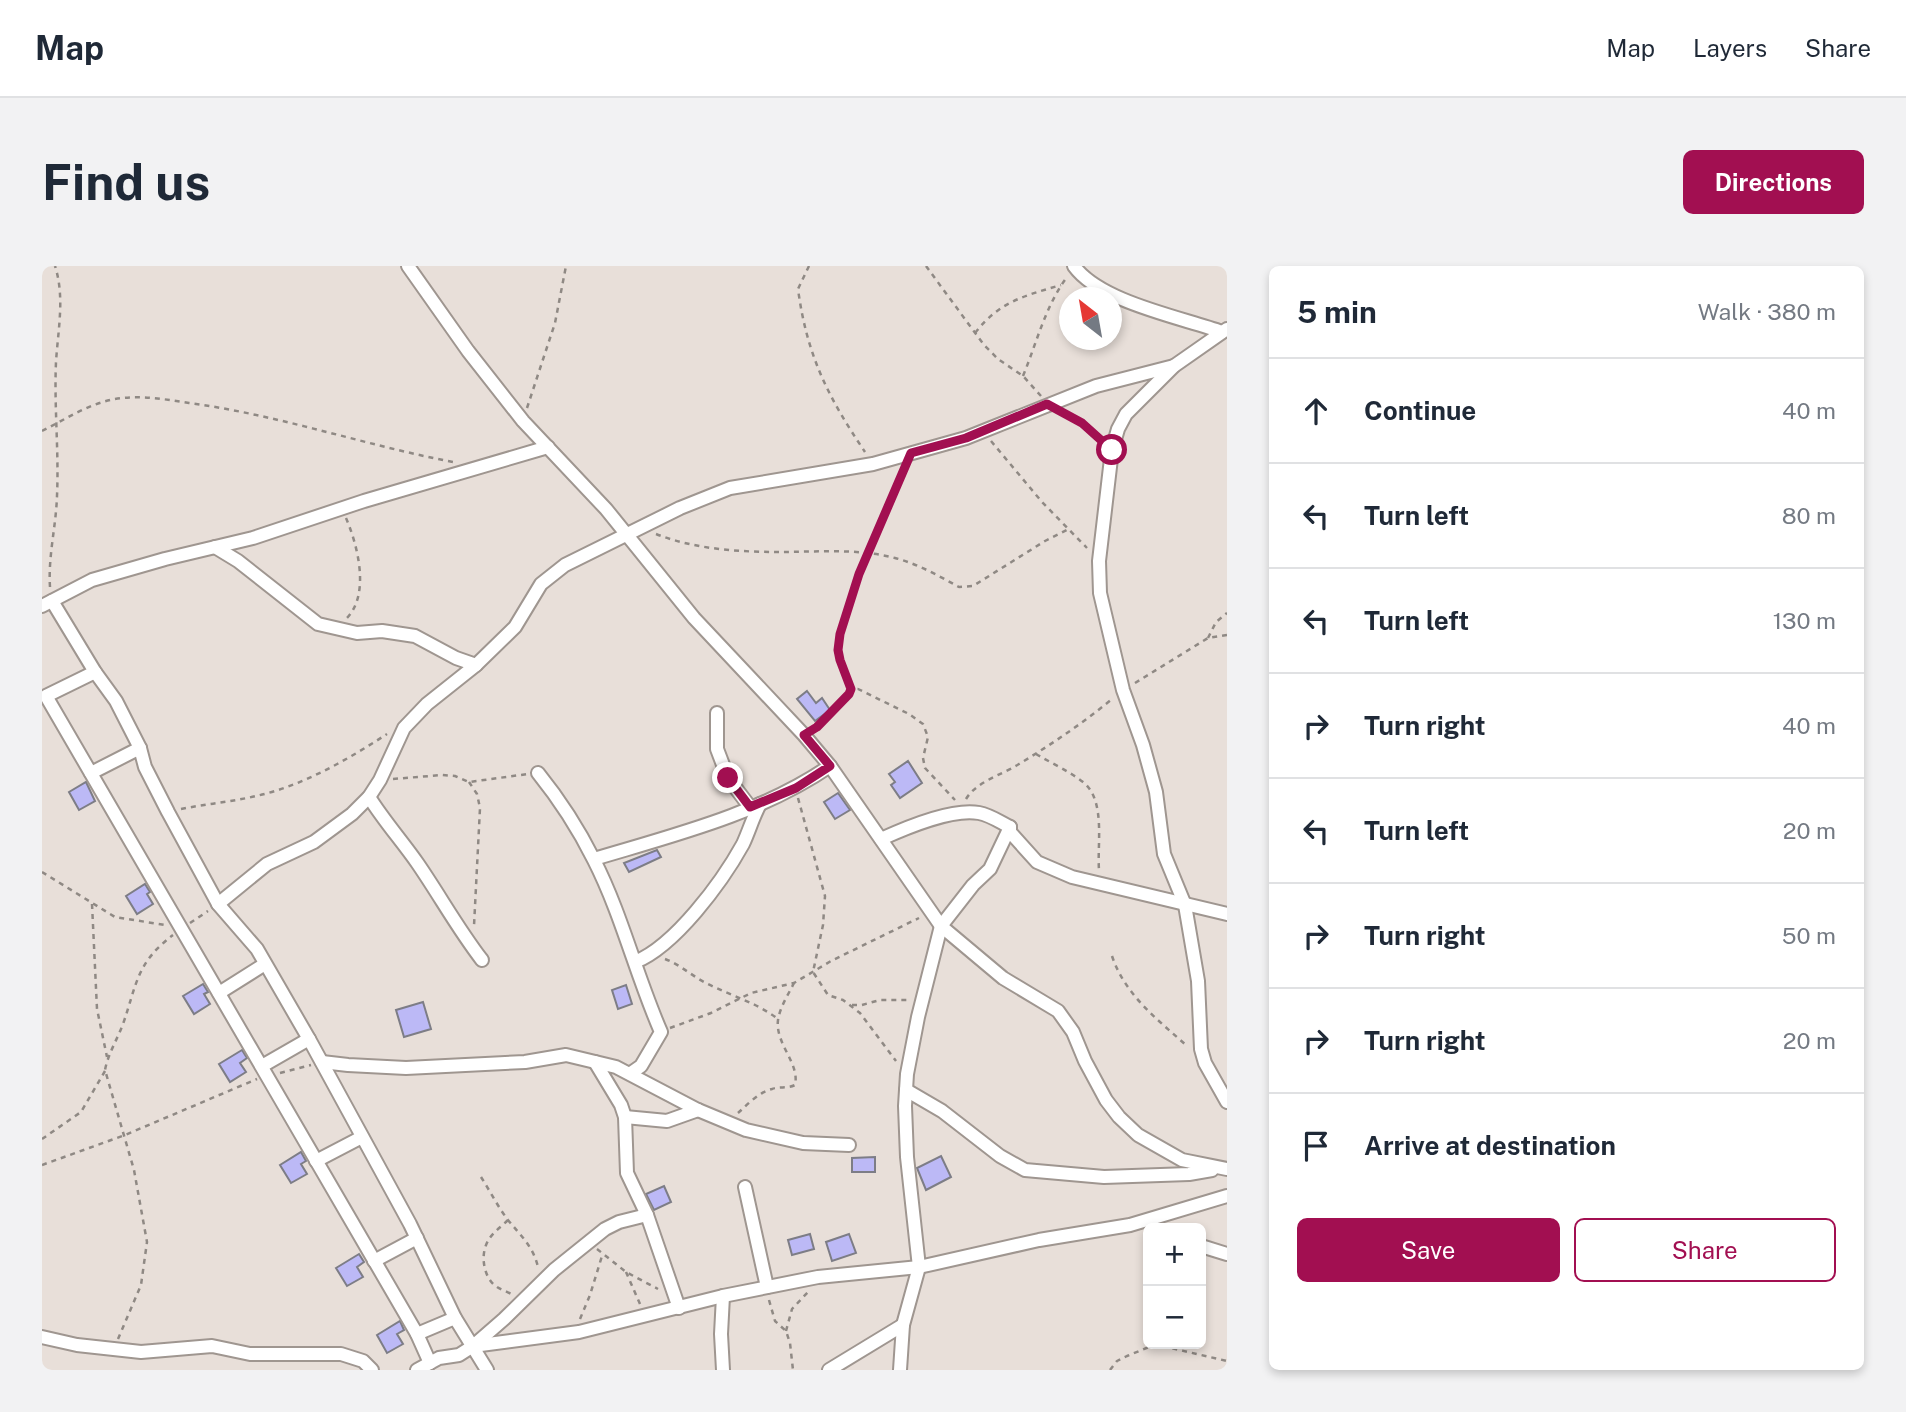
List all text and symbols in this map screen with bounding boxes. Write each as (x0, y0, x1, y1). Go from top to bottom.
text: Map (35, 29, 104, 67)
text: Map (1606, 34, 1655, 62)
text: Layers (1693, 34, 1767, 62)
text: Share (1805, 34, 1871, 62)
button: Directions (1683, 150, 1864, 214)
text: Find us (42, 153, 210, 211)
north arrow (1059, 287, 1122, 350)
text: 5 min (1297, 294, 1377, 330)
text: Walk · 380 m (1698, 298, 1836, 325)
icon: ahead (1297, 392, 1335, 430)
text: Continue (1364, 395, 1476, 426)
text: 40 m (1782, 397, 1836, 424)
route start (1096, 434, 1127, 465)
icon: left (1297, 497, 1335, 535)
text: Turn left (1364, 500, 1469, 531)
text: 80 m (1782, 502, 1836, 529)
icon: left (1297, 602, 1335, 640)
text: Turn left (1364, 605, 1469, 636)
text: 130 m (1773, 607, 1836, 634)
icon: right (1297, 707, 1335, 745)
text: Turn right (1364, 710, 1486, 741)
text: 40 m (1782, 712, 1836, 739)
route end (712, 762, 743, 793)
icon: left (1297, 812, 1335, 850)
text: Turn left (1364, 815, 1469, 846)
text: 20 m (1783, 817, 1836, 844)
icon: right (1297, 917, 1335, 955)
text: Turn right (1364, 920, 1486, 951)
text: 50 m (1782, 922, 1836, 949)
icon: right (1297, 1022, 1335, 1060)
text: Turn right (1364, 1025, 1486, 1056)
text: 20 m (1783, 1027, 1836, 1054)
icon: arrive (1297, 1127, 1335, 1165)
text: Arrive at destination (1364, 1130, 1616, 1161)
button: Save (1297, 1218, 1560, 1282)
button: Share (1574, 1218, 1836, 1282)
map controls (1143, 1223, 1206, 1349)
button: + (1143, 1223, 1206, 1286)
button: − (1143, 1286, 1206, 1349)

